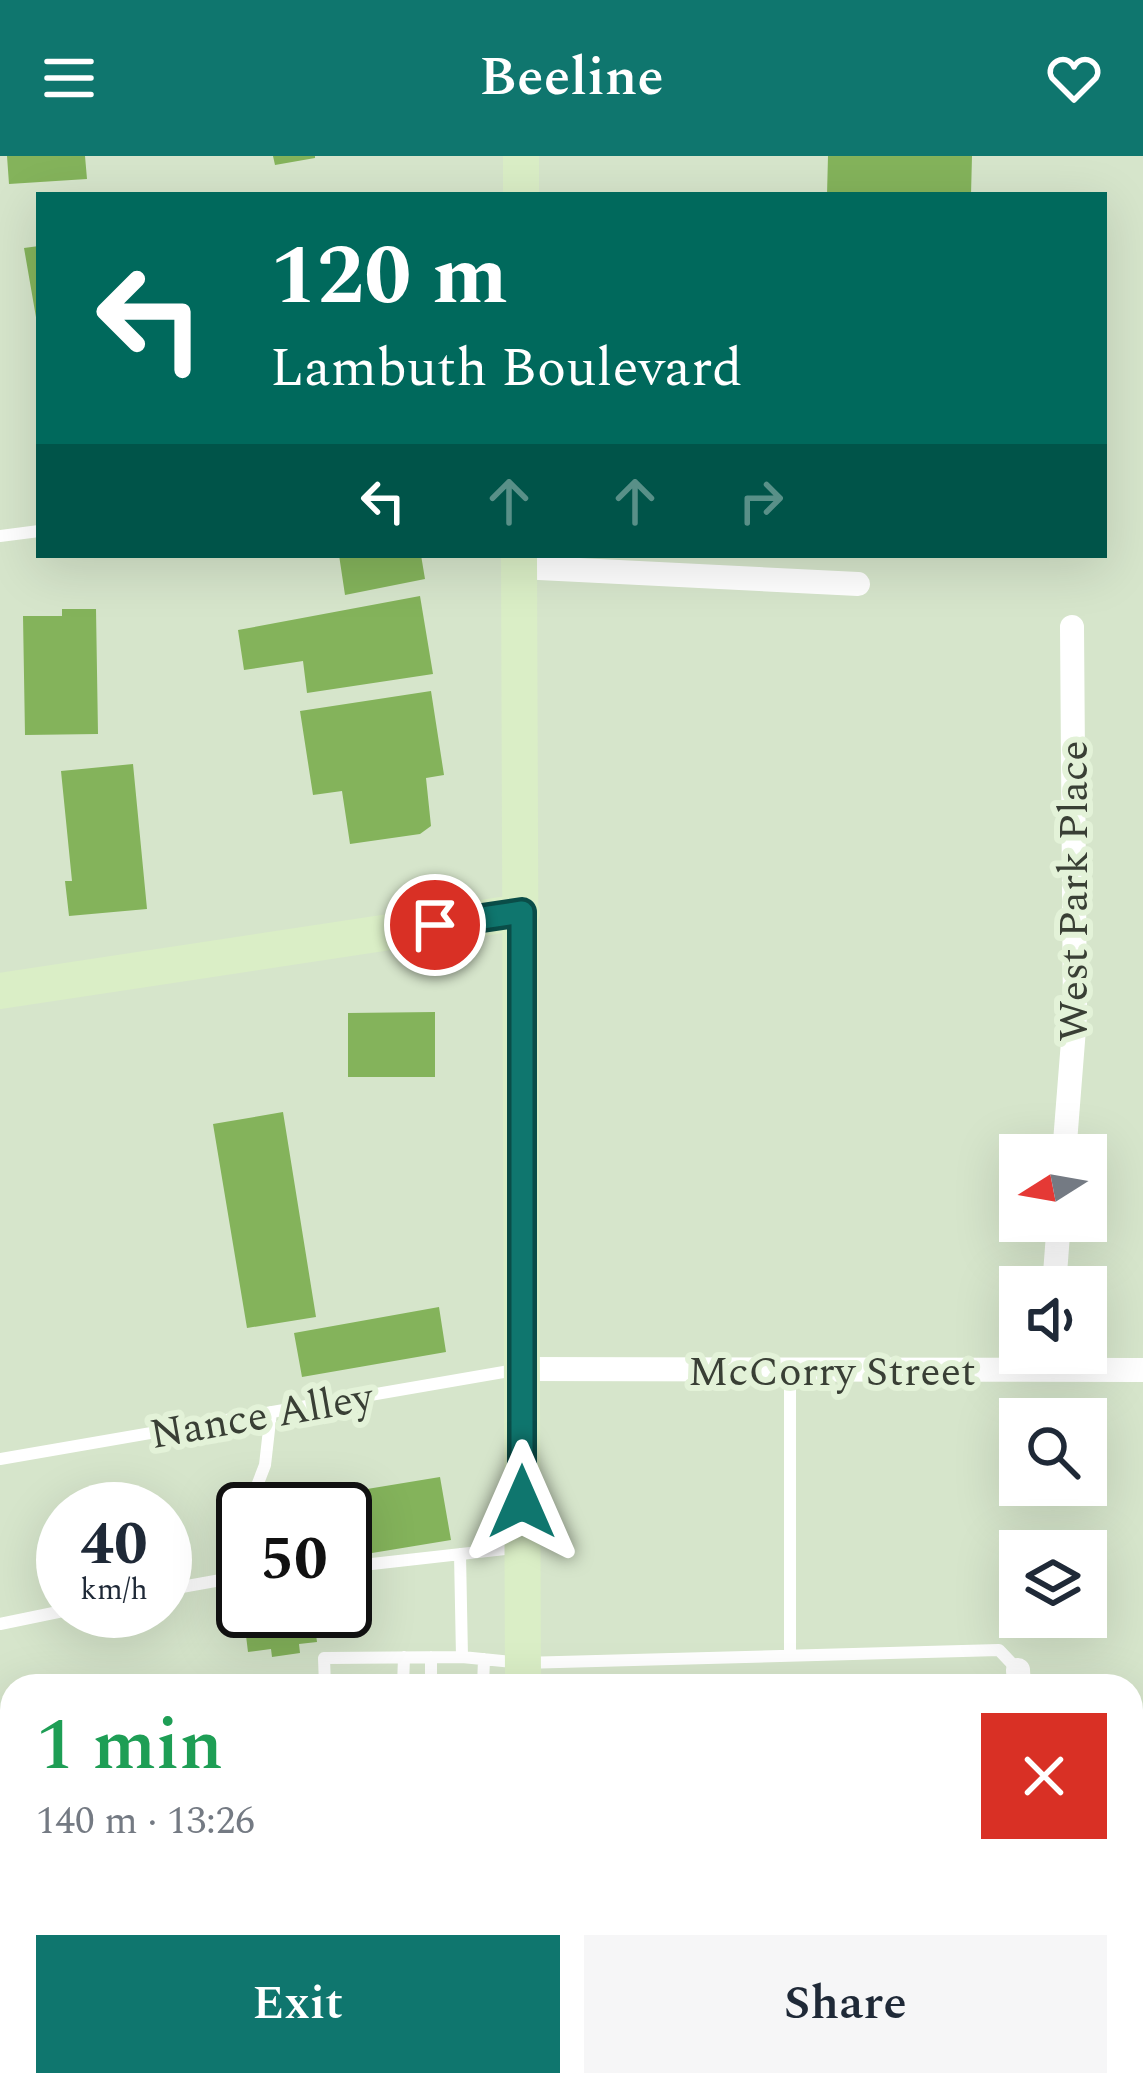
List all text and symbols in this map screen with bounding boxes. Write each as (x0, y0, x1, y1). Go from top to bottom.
text: Beeline (479, 37, 664, 119)
icon: menu (36, 45, 102, 111)
icon: heart (1041, 45, 1107, 111)
text: 120 m (270, 213, 508, 341)
icon: left (72, 240, 228, 396)
text: Lambuth Boulevard (270, 328, 743, 410)
icon: left (350, 468, 416, 534)
icon: ahead (476, 468, 542, 534)
icon: ahead (602, 468, 668, 534)
icon: right (728, 468, 794, 534)
street label: West Park Place (1043, 740, 1106, 1042)
pin (384, 874, 486, 976)
icon: arrive (402, 892, 468, 958)
north arrow (999, 1134, 1107, 1242)
map controls (999, 1134, 1107, 1638)
button: sound (999, 1266, 1107, 1374)
street label: McCorry Street (688, 1341, 976, 1404)
street label: Nance Alley (145, 1366, 380, 1467)
button: search (999, 1398, 1107, 1506)
position arrow (459, 1439, 585, 1565)
speed limit sign: 50 (216, 1482, 372, 1638)
text: 40 (80, 1499, 148, 1591)
button: layers (999, 1530, 1107, 1638)
text: km/h (80, 1567, 148, 1613)
text: 1 min (36, 1692, 223, 1801)
button: close (981, 1713, 1107, 1839)
text: 140 m · 13:26 (36, 1792, 255, 1851)
button: Exit (36, 1935, 560, 2073)
button: Share (584, 1935, 1107, 2073)

